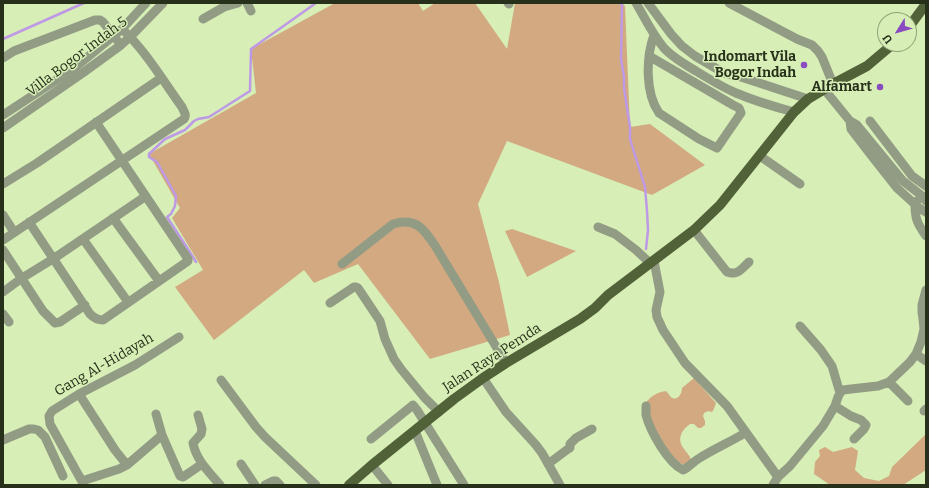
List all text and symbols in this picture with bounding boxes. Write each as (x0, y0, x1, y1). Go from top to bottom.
north arrow (877, 12, 917, 52)
street label: Villa Bogor Indah 5 (23, 14, 131, 100)
text: U (880, 32, 895, 46)
place label: Indomart Vila Bogor Indah (704, 49, 796, 82)
marker: Indomart Vila Bogor Indah (799, 60, 809, 70)
place label: Alfamart (811, 79, 872, 95)
marker: Alfamart (875, 82, 885, 92)
street label: Jalan Raya Pemda (440, 320, 544, 396)
street label: Gang Al-Hidayah (51, 330, 157, 400)

